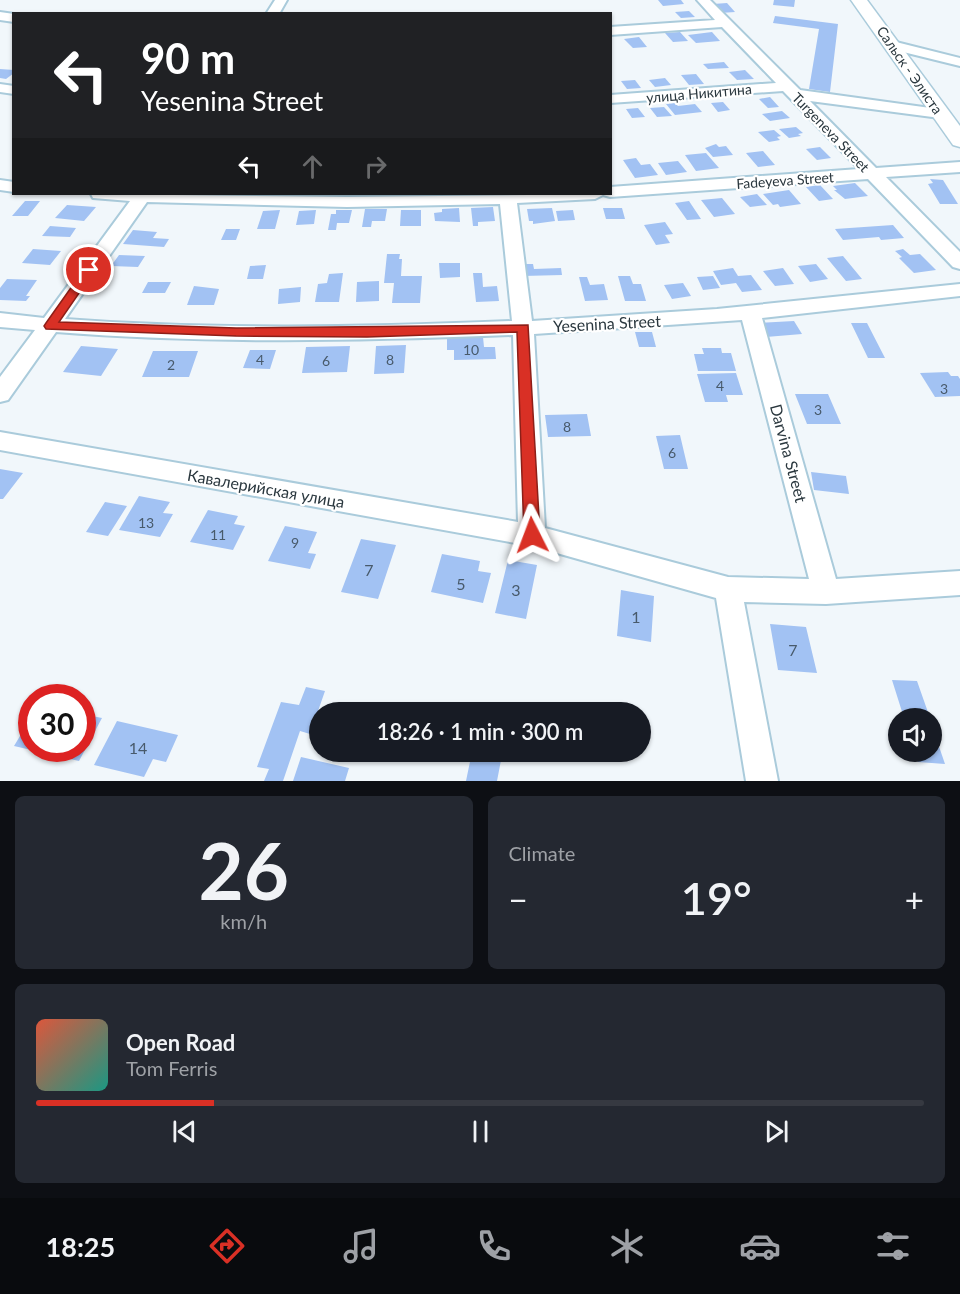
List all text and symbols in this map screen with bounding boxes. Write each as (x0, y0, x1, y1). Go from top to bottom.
street label: Сальск - Элиста (873, 23, 947, 117)
text: 90 m (141, 33, 235, 83)
icon: left (42, 36, 120, 114)
street label: улица Никитина (646, 80, 752, 106)
text: Yesenina Street (141, 84, 323, 117)
street label: Turgeneva Street (789, 89, 873, 175)
icon: left (233, 150, 266, 183)
icon: ahead (296, 150, 329, 183)
icon: right (359, 150, 392, 183)
street label: Fadeyeva Street (736, 168, 834, 192)
pin (63, 244, 114, 295)
icon: arrive (72, 253, 105, 286)
street label: Yesenina Street (553, 311, 662, 335)
house number: 10 (463, 341, 479, 358)
house number: 4 (256, 351, 264, 368)
house number: 8 (386, 351, 394, 368)
house number: 6 (322, 352, 330, 369)
house number: 2 (167, 356, 175, 373)
house number: 4 (716, 377, 724, 394)
house number: 3 (940, 380, 948, 397)
house number: 3 (814, 401, 822, 418)
street label: Darvina Street (767, 402, 811, 504)
house number: 8 (563, 418, 571, 435)
house number: 6 (668, 444, 676, 461)
street label: Кавалерийская улица (186, 465, 346, 511)
position arrow (500, 503, 564, 567)
house number: 13 (138, 514, 154, 531)
house number: 11 (210, 526, 226, 543)
house number: 9 (291, 534, 299, 551)
house number: 7 (364, 560, 374, 579)
house number: 5 (456, 574, 466, 593)
house number: 3 (511, 580, 521, 599)
house number: 1 (631, 607, 641, 626)
house number: 7 (788, 640, 798, 659)
speed limit sign: 30 (18, 684, 96, 762)
map controls (888, 708, 942, 762)
button: sound (888, 708, 942, 762)
text: 18:26 · 1 min · 300 m (377, 718, 583, 745)
house number: 14 (129, 738, 147, 757)
text: 26 (199, 823, 289, 917)
text: Climate (509, 841, 575, 865)
text: 19° (681, 871, 752, 925)
text: − (509, 879, 528, 919)
text: + (905, 879, 924, 919)
text: km/h (220, 909, 267, 933)
text: Open Road (126, 1029, 235, 1056)
text: Tom Ferris (126, 1056, 217, 1080)
icon: previous (168, 1115, 201, 1148)
icon: pause (464, 1115, 497, 1148)
icon: next (760, 1115, 793, 1148)
icon: directions (206, 1225, 248, 1267)
icon: music (340, 1225, 382, 1267)
icon: phone (473, 1225, 515, 1267)
icon: climate (606, 1225, 648, 1267)
icon: car (739, 1225, 781, 1267)
icon: filters (872, 1225, 914, 1267)
text: 18:25 (46, 1230, 115, 1263)

